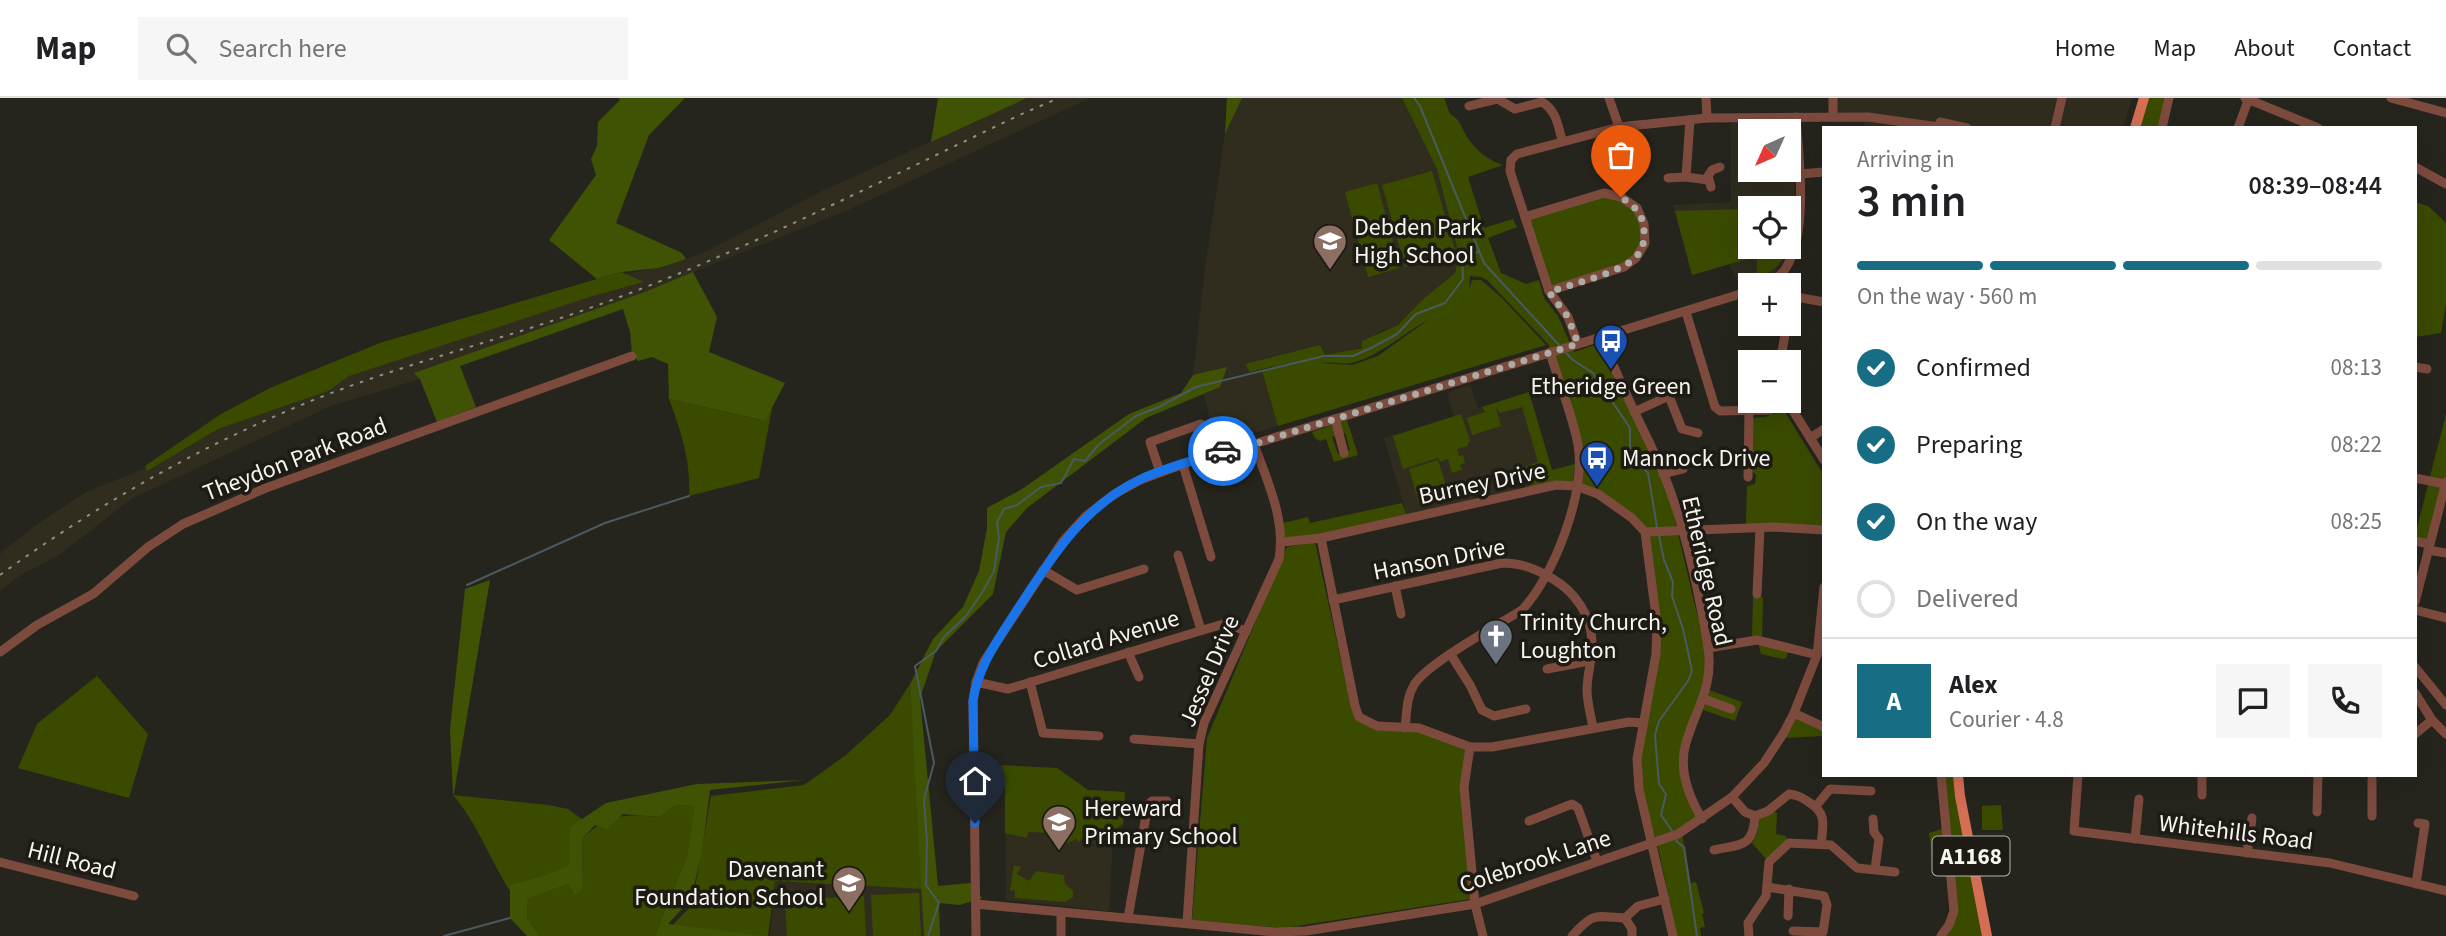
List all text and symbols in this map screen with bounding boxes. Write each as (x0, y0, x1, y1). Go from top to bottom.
search box (138, 17, 628, 80)
text: Map (35, 25, 96, 72)
icon: search (162, 29, 200, 67)
text: Search here (218, 30, 347, 67)
text: Home (2055, 31, 2115, 66)
text: Map (2153, 31, 2196, 66)
text: About (2234, 31, 2295, 66)
text: Contact (2333, 31, 2411, 66)
north arrow (1738, 119, 1801, 182)
map controls (1738, 119, 1801, 413)
pin (1591, 125, 1651, 197)
icon: bag (1602, 136, 1640, 174)
text: Arriving in (1857, 143, 1955, 176)
text: 08:39–08:44 (2249, 167, 2382, 204)
text: 3 min (1857, 169, 1966, 234)
button: locate (1738, 196, 1801, 259)
place label: Debden Park High School (1354, 210, 1482, 273)
school or university icon: Debden Park High School (1311, 222, 1349, 271)
button: + (1738, 273, 1801, 336)
text: On the way · 560 m (1857, 280, 2037, 313)
bus stop icon: Etheridge Green (1592, 322, 1630, 371)
icon: check (1857, 349, 1895, 387)
text: Confirmed (1916, 349, 2031, 386)
button: − (1738, 350, 1801, 413)
text: 08:13 (2331, 351, 2382, 384)
place label: Etheridge Green (1530, 369, 1692, 404)
street label: Theydon Park Road (198, 408, 392, 511)
courier (1188, 416, 1258, 486)
icon: check (1857, 426, 1895, 464)
text: Preparing (1916, 426, 2022, 463)
text: 08:22 (2331, 428, 2382, 461)
icon: car (1204, 432, 1242, 470)
bus stop icon: Mannock Drive (1578, 439, 1616, 488)
place label: Mannock Drive (1622, 441, 1770, 476)
street label: Burney Drive (1416, 453, 1549, 514)
street label: Etheridge Road (1672, 493, 1741, 649)
icon: check (1857, 503, 1895, 541)
text: On the way (1916, 503, 2037, 540)
text: 08:25 (2331, 505, 2382, 538)
street label: Hanson Drive (1370, 530, 1508, 589)
text: Delivered (1916, 580, 2019, 617)
street label: Collard Avenue (1029, 601, 1184, 678)
place label: Trinity Church, Loughton (1520, 605, 1667, 668)
street label: Jessel Drive (1170, 610, 1249, 733)
church icon: Trinity Church, Loughton (1477, 617, 1515, 666)
button: chat (2216, 664, 2290, 738)
button: phone (2308, 664, 2382, 738)
text: Alex (1949, 666, 1998, 703)
text: A (1887, 683, 1901, 720)
text: Courier · 4.8 (1949, 703, 2064, 736)
pin (945, 751, 1005, 823)
icon: home (956, 762, 994, 800)
place label: Hereward Primary School (1084, 791, 1238, 854)
school or university icon: Hereward Primary School (1040, 803, 1078, 852)
street label: Whitehills Road (2157, 806, 2315, 859)
street label: Colebrook Lane (1455, 820, 1616, 902)
street label: Hill Road (24, 833, 120, 888)
road number: A1168 (1932, 836, 2010, 876)
place label: Davenant Foundation School (634, 852, 824, 915)
school or university icon: Davenant Foundation School (830, 864, 868, 913)

